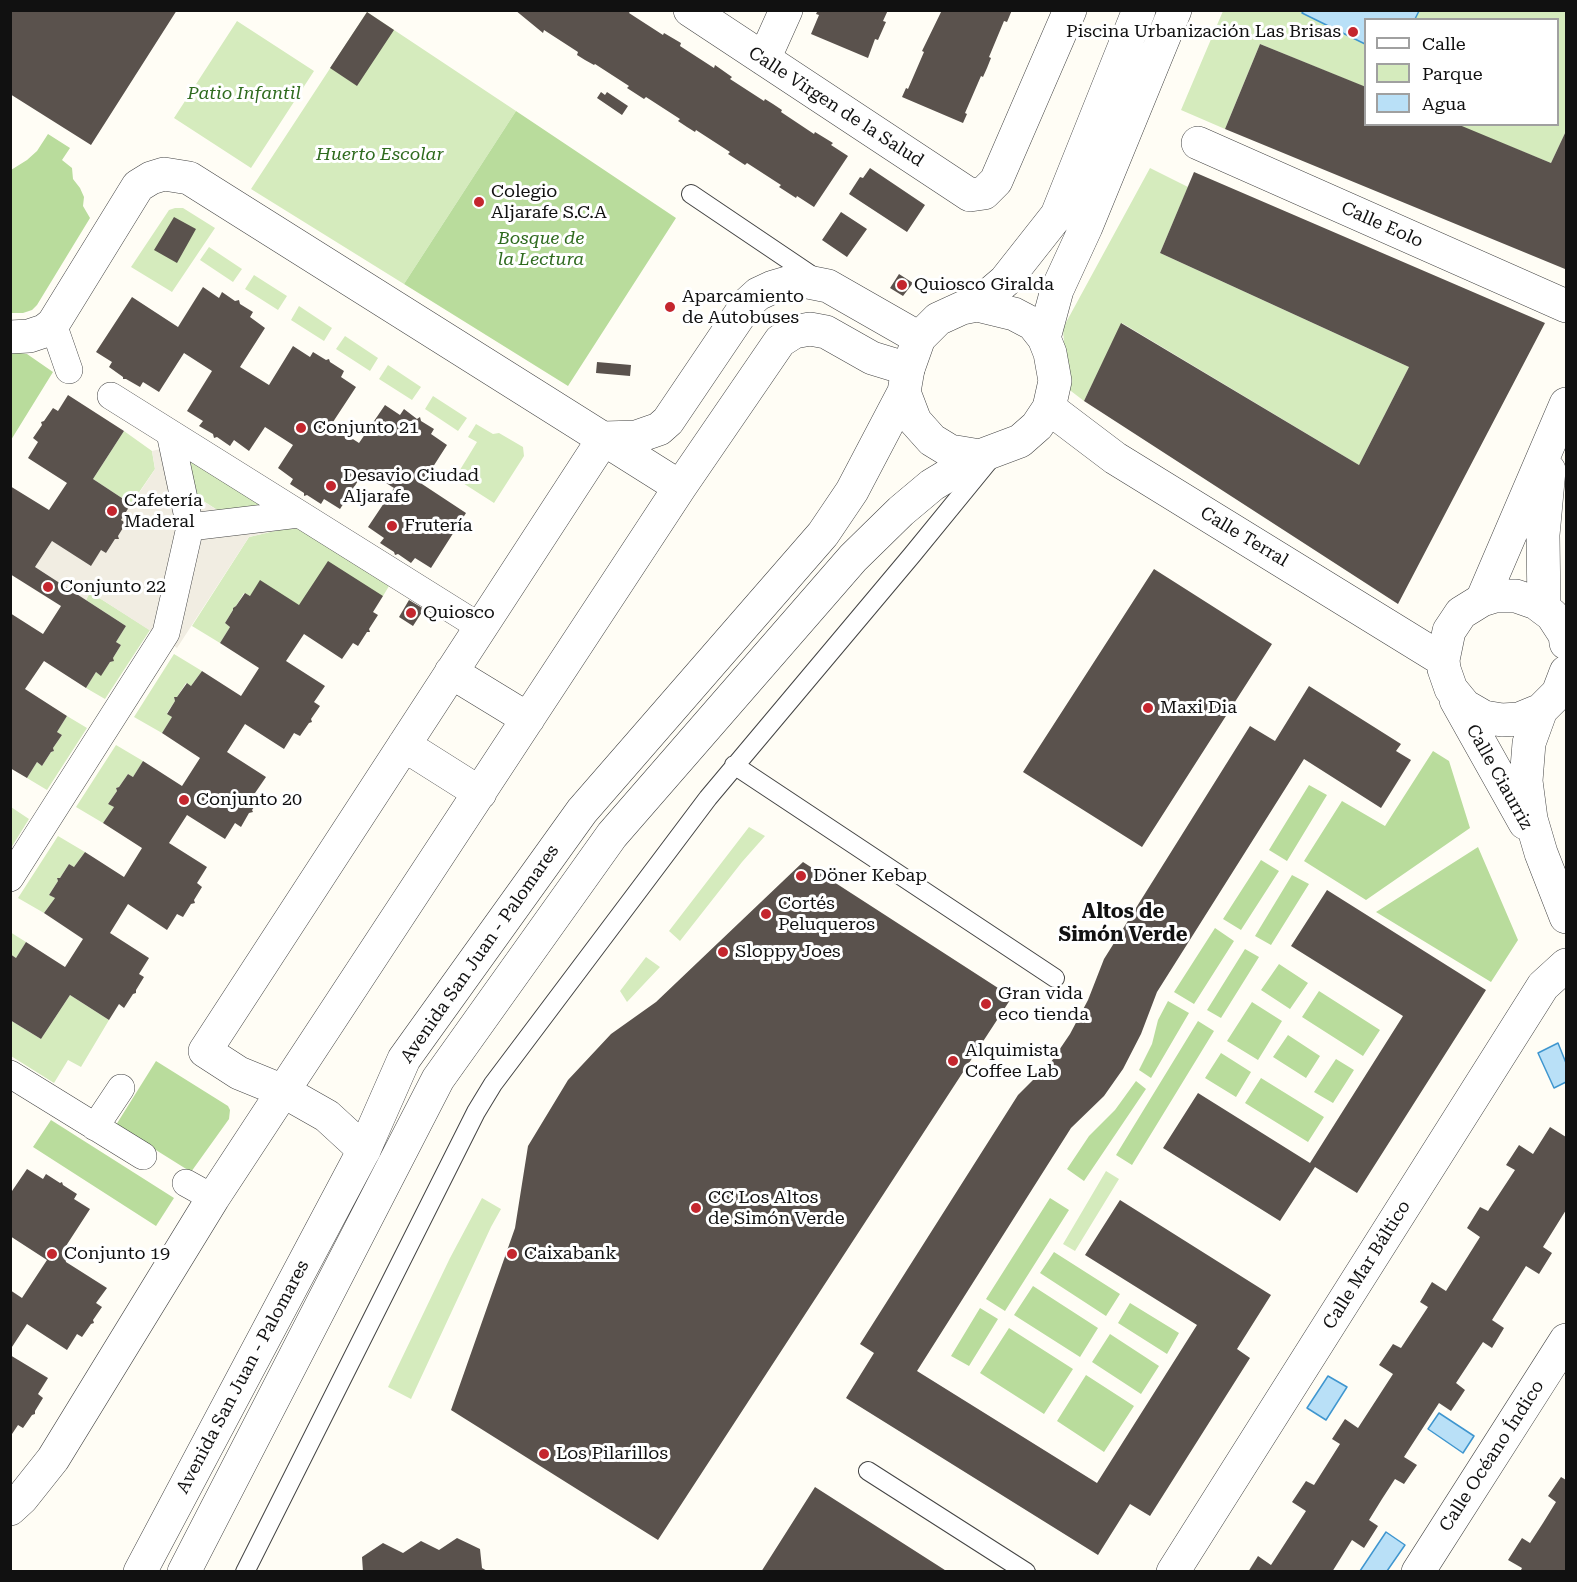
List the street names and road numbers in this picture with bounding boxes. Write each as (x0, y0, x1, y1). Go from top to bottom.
street label: Calle Virgen de la Salud (744, 42, 928, 172)
street label: Calle Eolo (1338, 197, 1426, 253)
street label: Calle Terral (1196, 502, 1292, 572)
street label: Calle Ciaurriz (1461, 721, 1537, 833)
street label: Avenida San Juan - Palomares (396, 841, 564, 1067)
street label: Calle Mar Báltico (1319, 1197, 1415, 1333)
street label: Avenida San Juan - Palomares (172, 1257, 314, 1497)
street label: Calle Océano Índico (1435, 1376, 1549, 1536)

